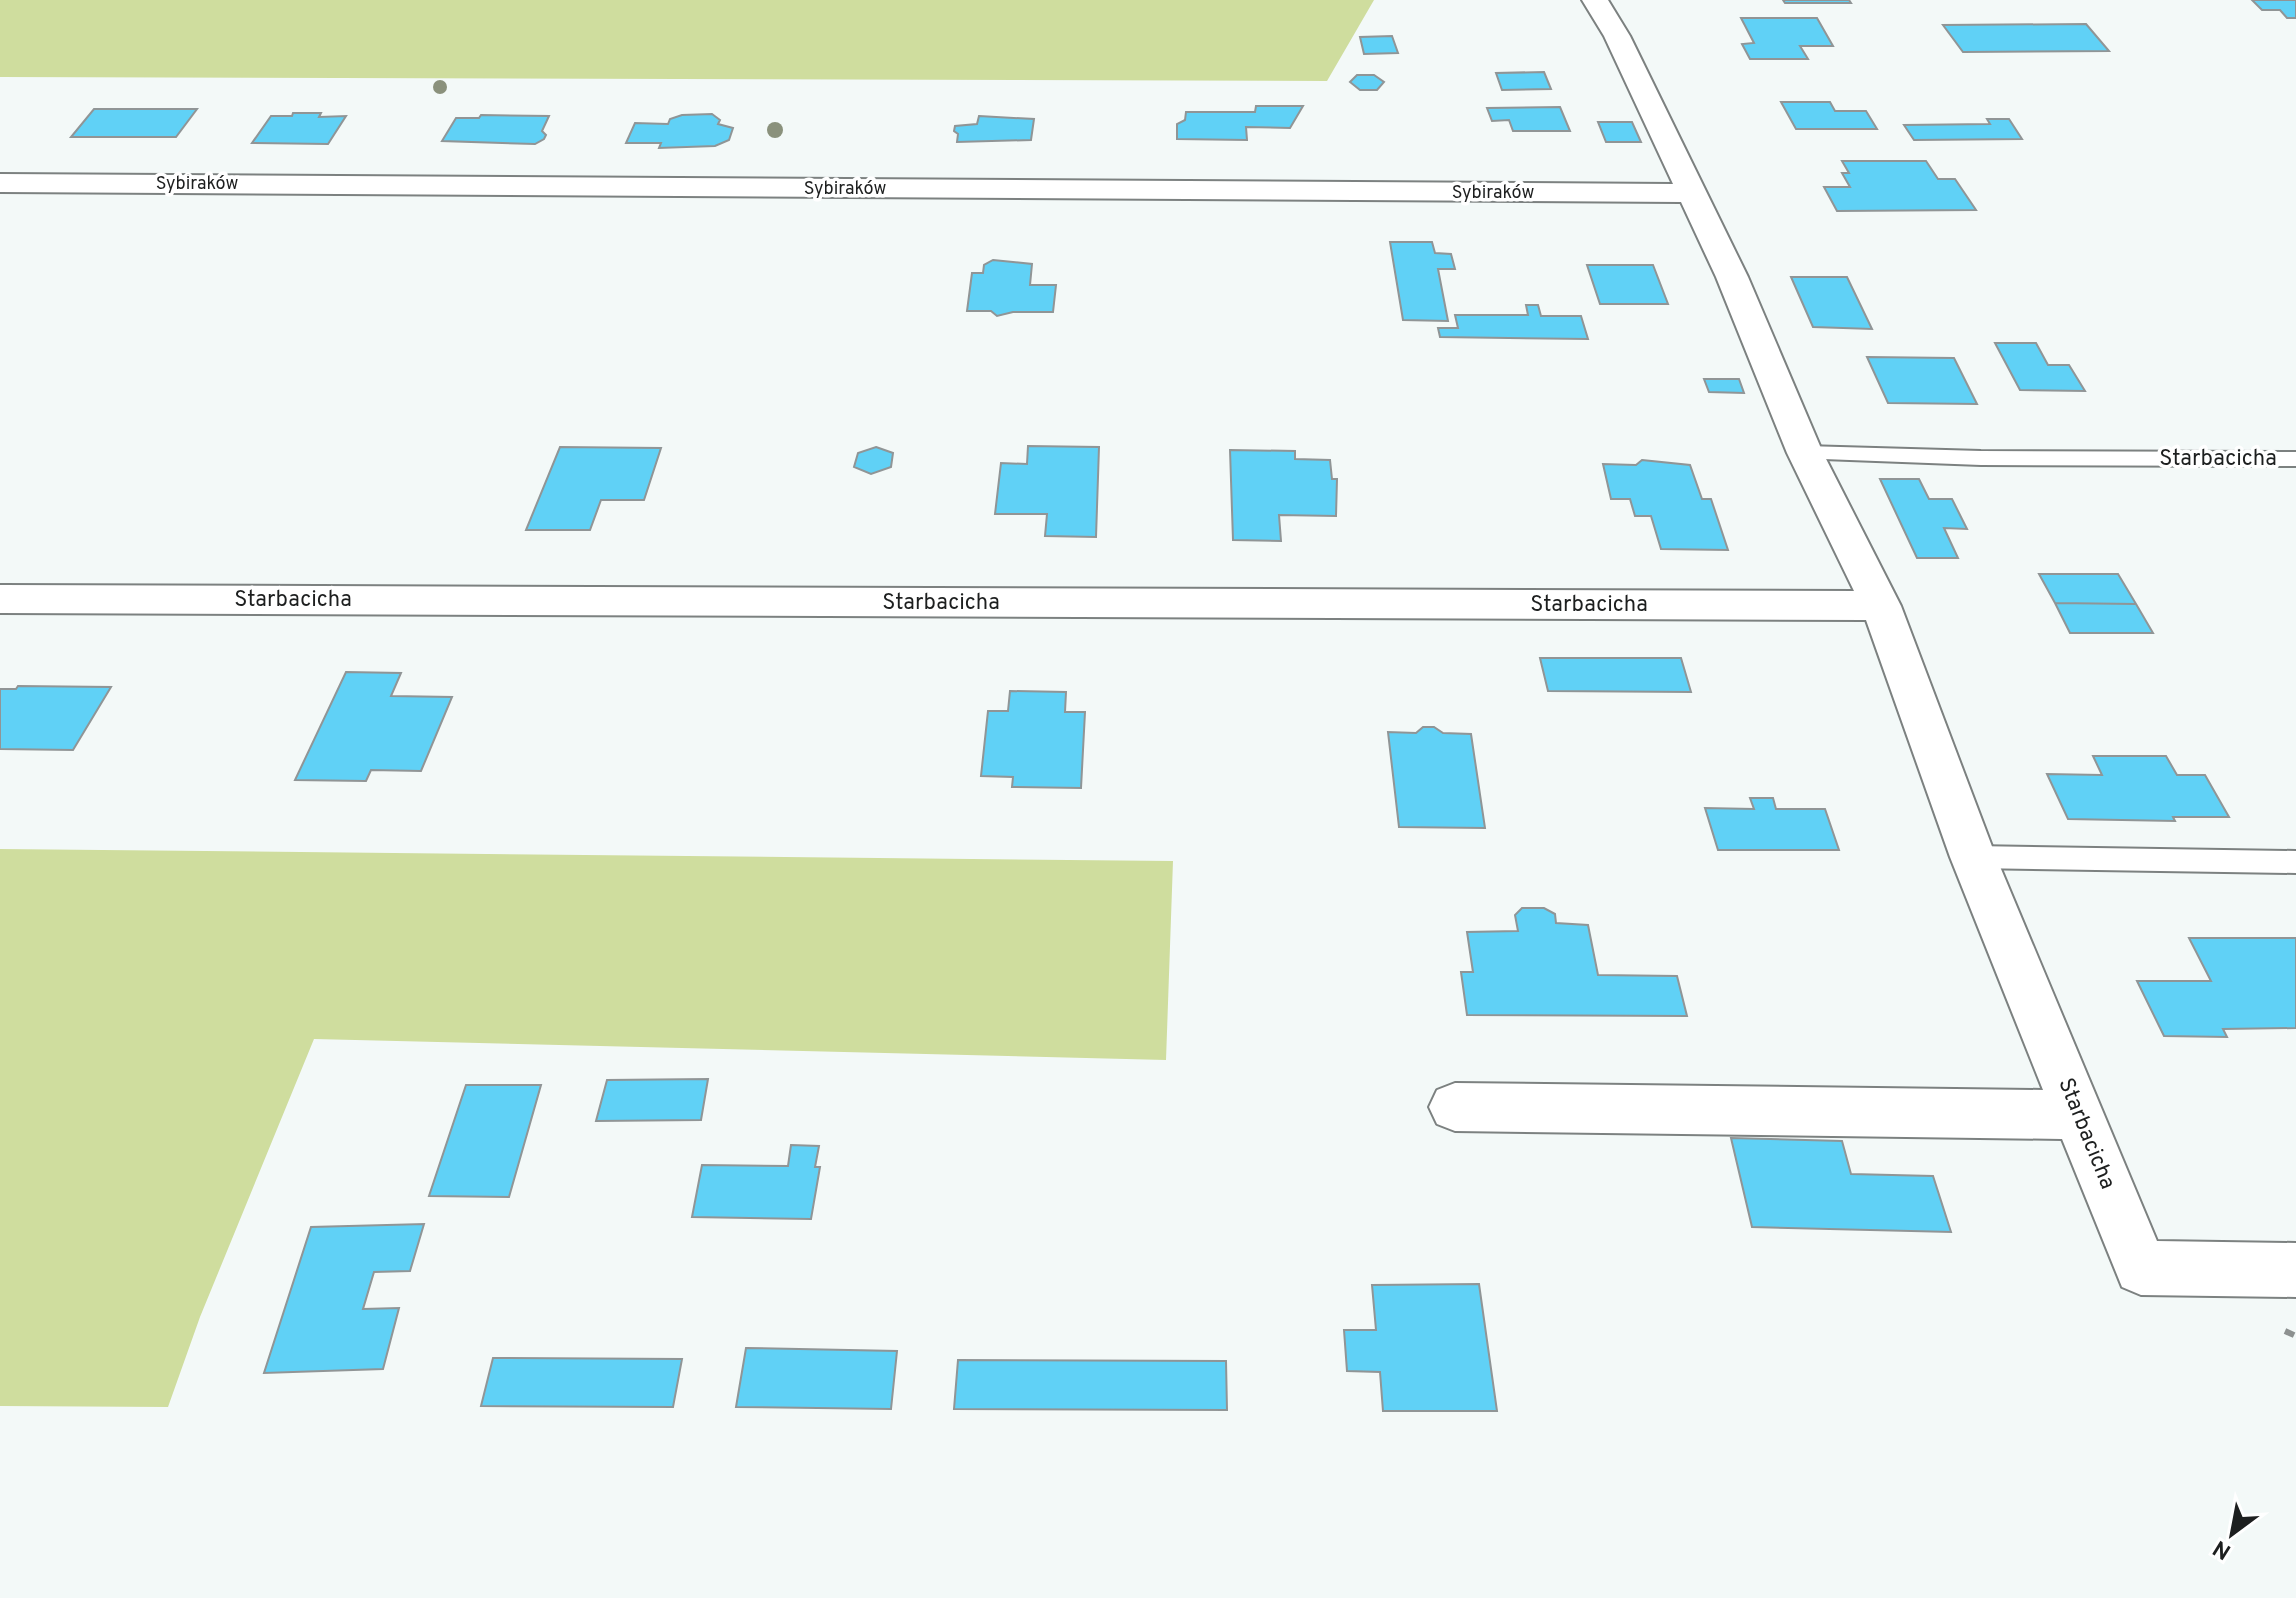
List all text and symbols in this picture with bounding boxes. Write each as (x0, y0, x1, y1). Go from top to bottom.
street label: Sybiraków (156, 173, 238, 196)
street label: Sybiraków (804, 178, 886, 201)
street label: Sybiraków (1452, 182, 1534, 205)
street label: Starbacicha (2159, 446, 2277, 473)
street label: Starbacicha (234, 587, 352, 614)
street label: Starbacicha (882, 590, 1000, 617)
street label: Starbacicha (1530, 592, 1648, 619)
street label: Starbacicha (2051, 1074, 2121, 1194)
north arrow (2192, 1494, 2272, 1574)
text: N (2209, 1533, 2237, 1564)

